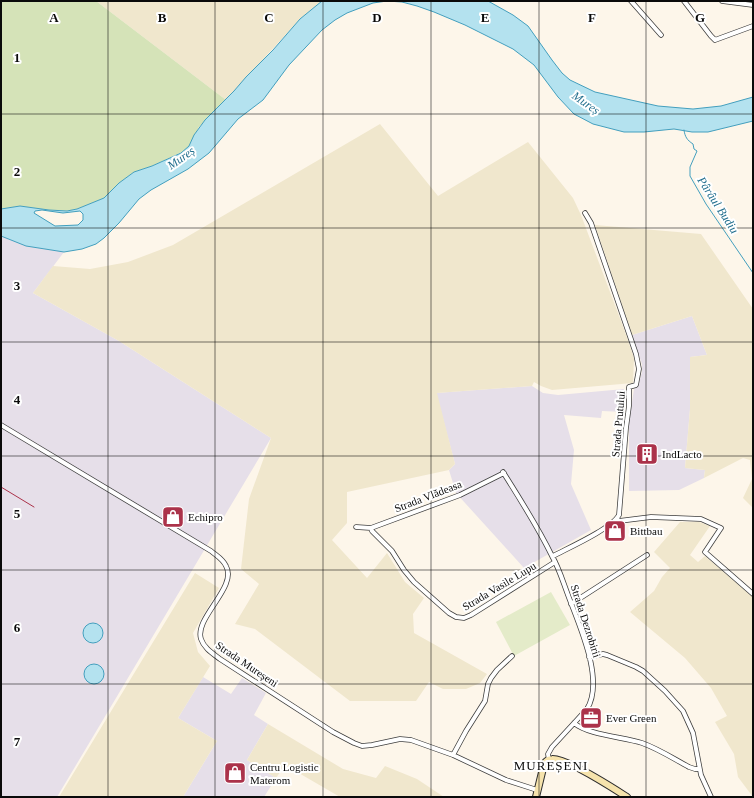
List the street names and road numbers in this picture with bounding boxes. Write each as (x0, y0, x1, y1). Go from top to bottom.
street label: Strada Prutului (609, 390, 627, 458)
street label: Strada Vlădeasa (393, 478, 463, 514)
street label: Strada Vasile Lupu (460, 559, 538, 613)
street label: Strada Dezrobirii (569, 583, 603, 659)
street label: Strada Mureșeni (214, 639, 280, 689)

